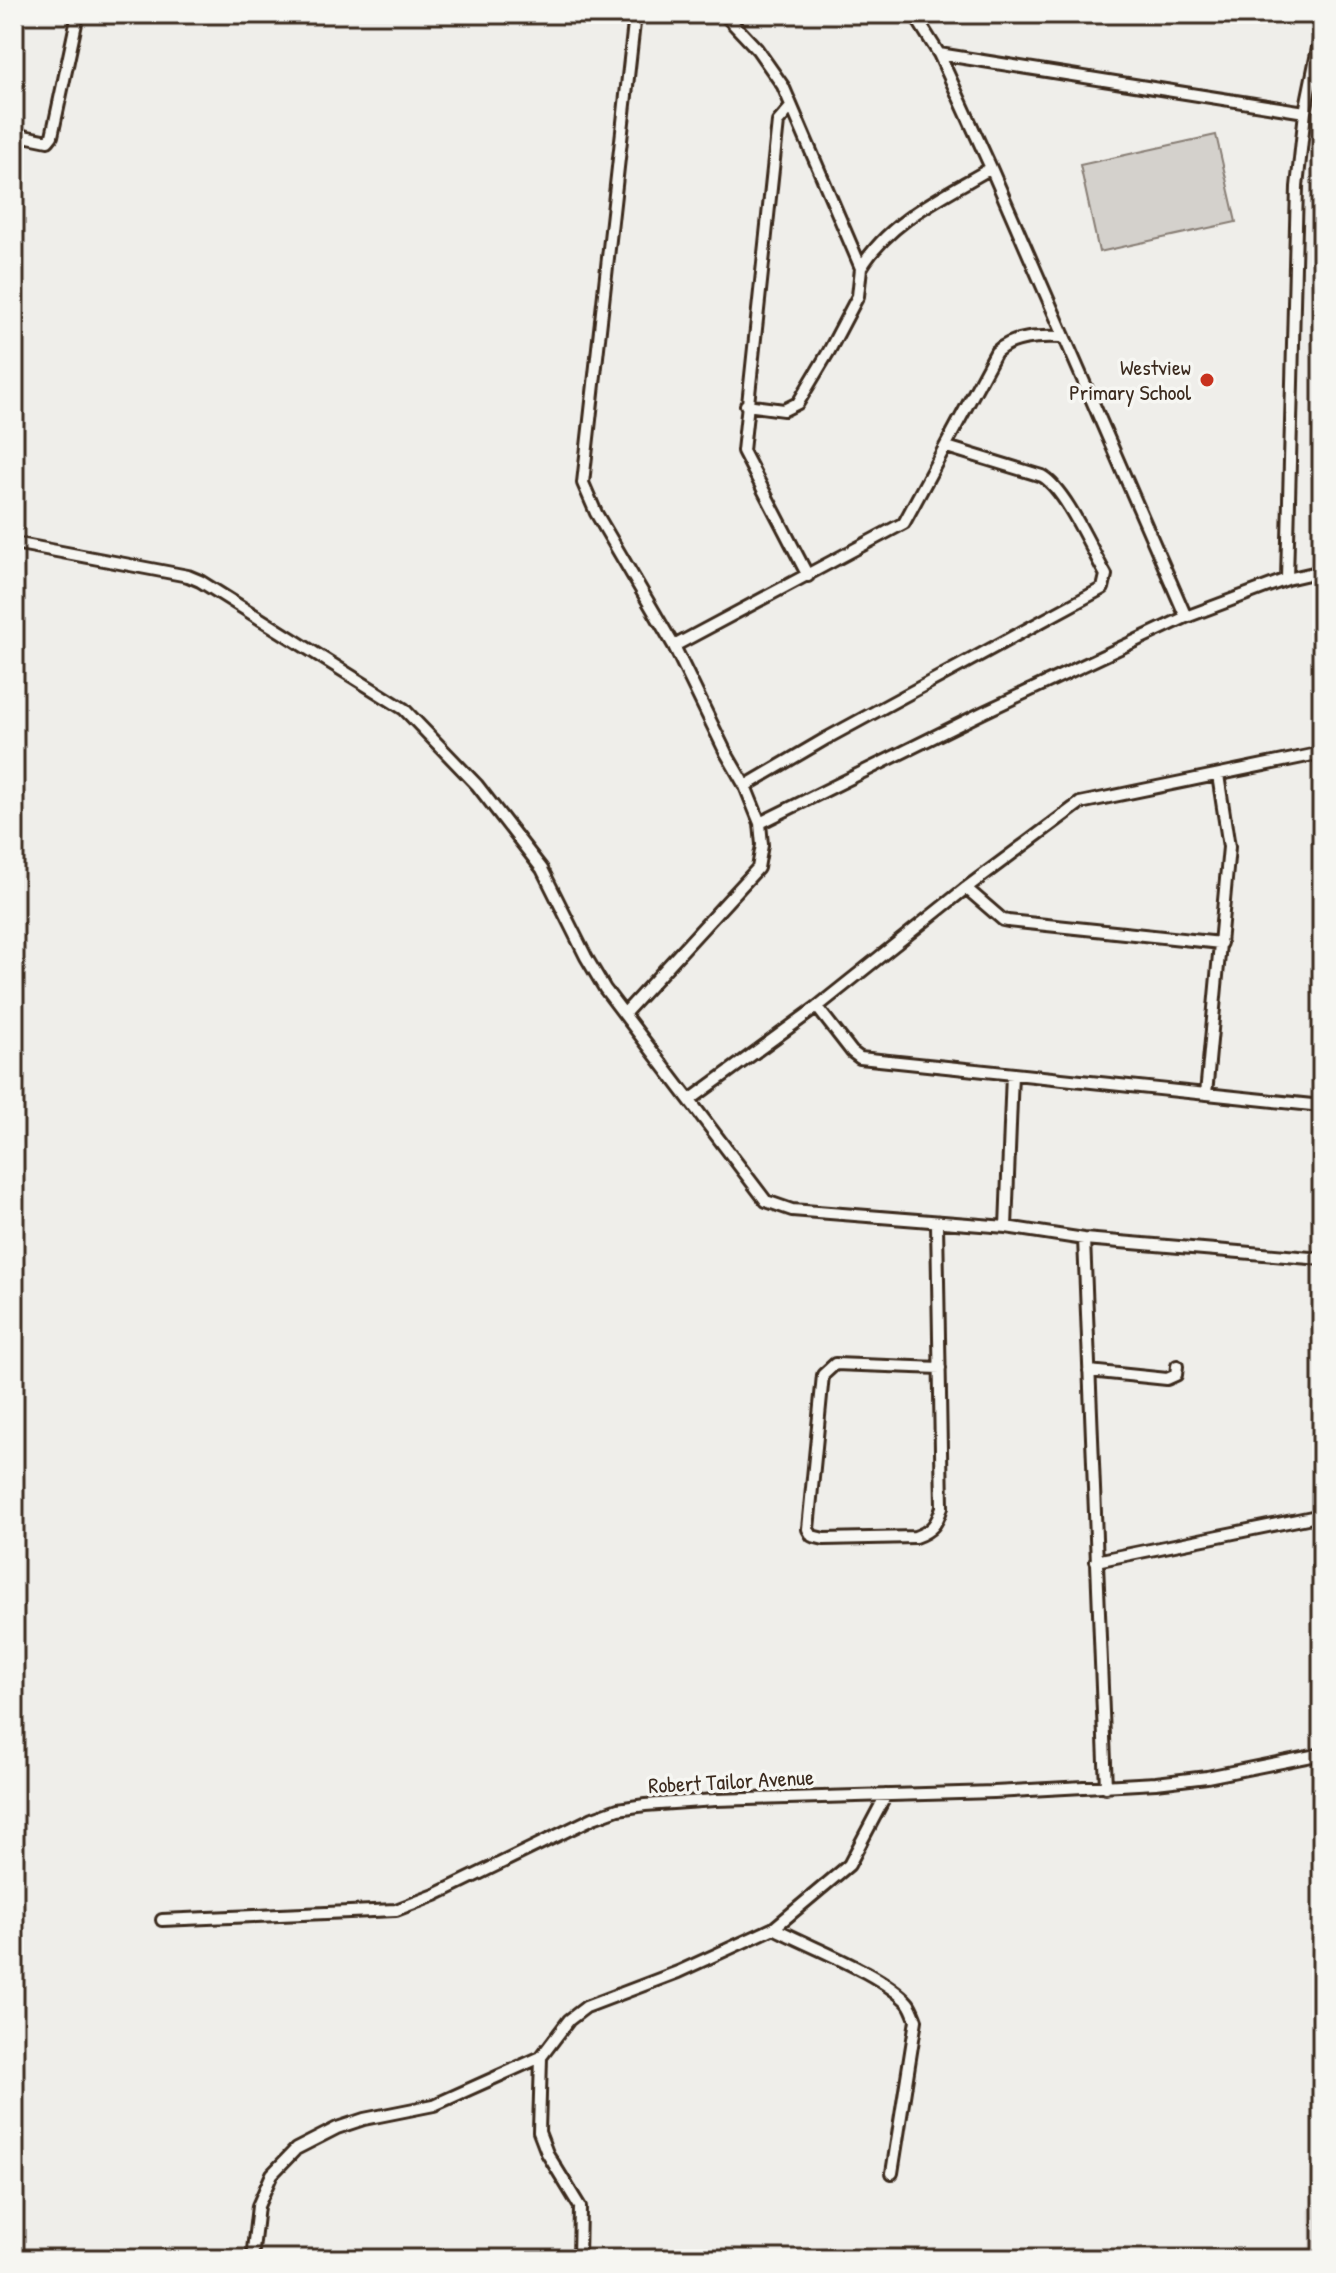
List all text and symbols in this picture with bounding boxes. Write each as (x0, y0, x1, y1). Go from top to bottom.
place label: Westview Primary School (1069, 352, 1191, 407)
marker: Westview Primary School (1198, 371, 1216, 389)
street label: Robert Tailor Avenue (647, 1762, 815, 1800)

